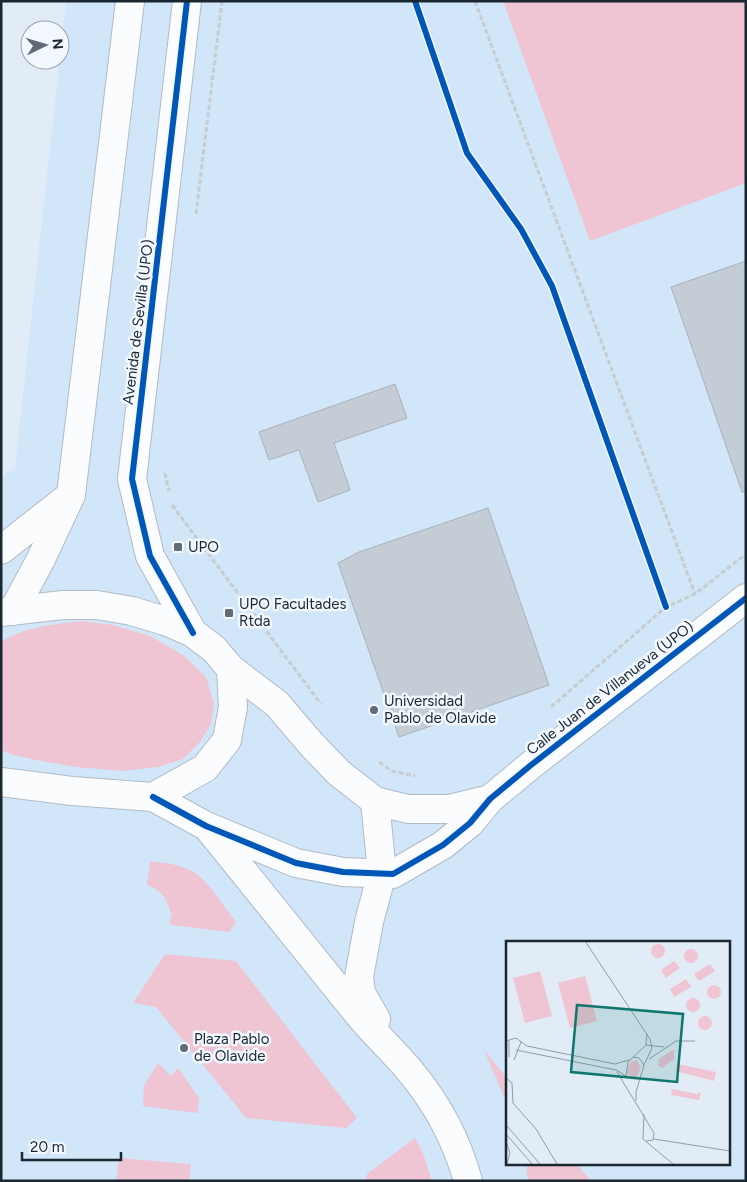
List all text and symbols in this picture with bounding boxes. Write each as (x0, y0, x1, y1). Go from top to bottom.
north arrow (20, 20, 70, 70)
text: N (49, 38, 66, 50)
street label: Avenida de Sevilla (UPO) (119, 238, 157, 406)
place label: UPO (188, 538, 219, 556)
marker: UPO (172, 541, 184, 553)
place label: UPO Facultades Rtda (239, 595, 346, 630)
marker: UPO Facultades Rtda (223, 607, 235, 619)
street label: Calle Juan de Villanueva (UPO) (523, 617, 697, 759)
place label: Universidad Pablo de Olavide (384, 692, 496, 727)
marker: Universidad Pablo de Olavide (368, 704, 380, 716)
inset map (506, 941, 730, 1164)
place label: Plaza Pablo de Olavide (194, 1030, 270, 1065)
marker: Plaza Pablo de Olavide (178, 1042, 190, 1054)
scale bar (22, 1130, 121, 1162)
text: 20 m (30, 1138, 64, 1156)

